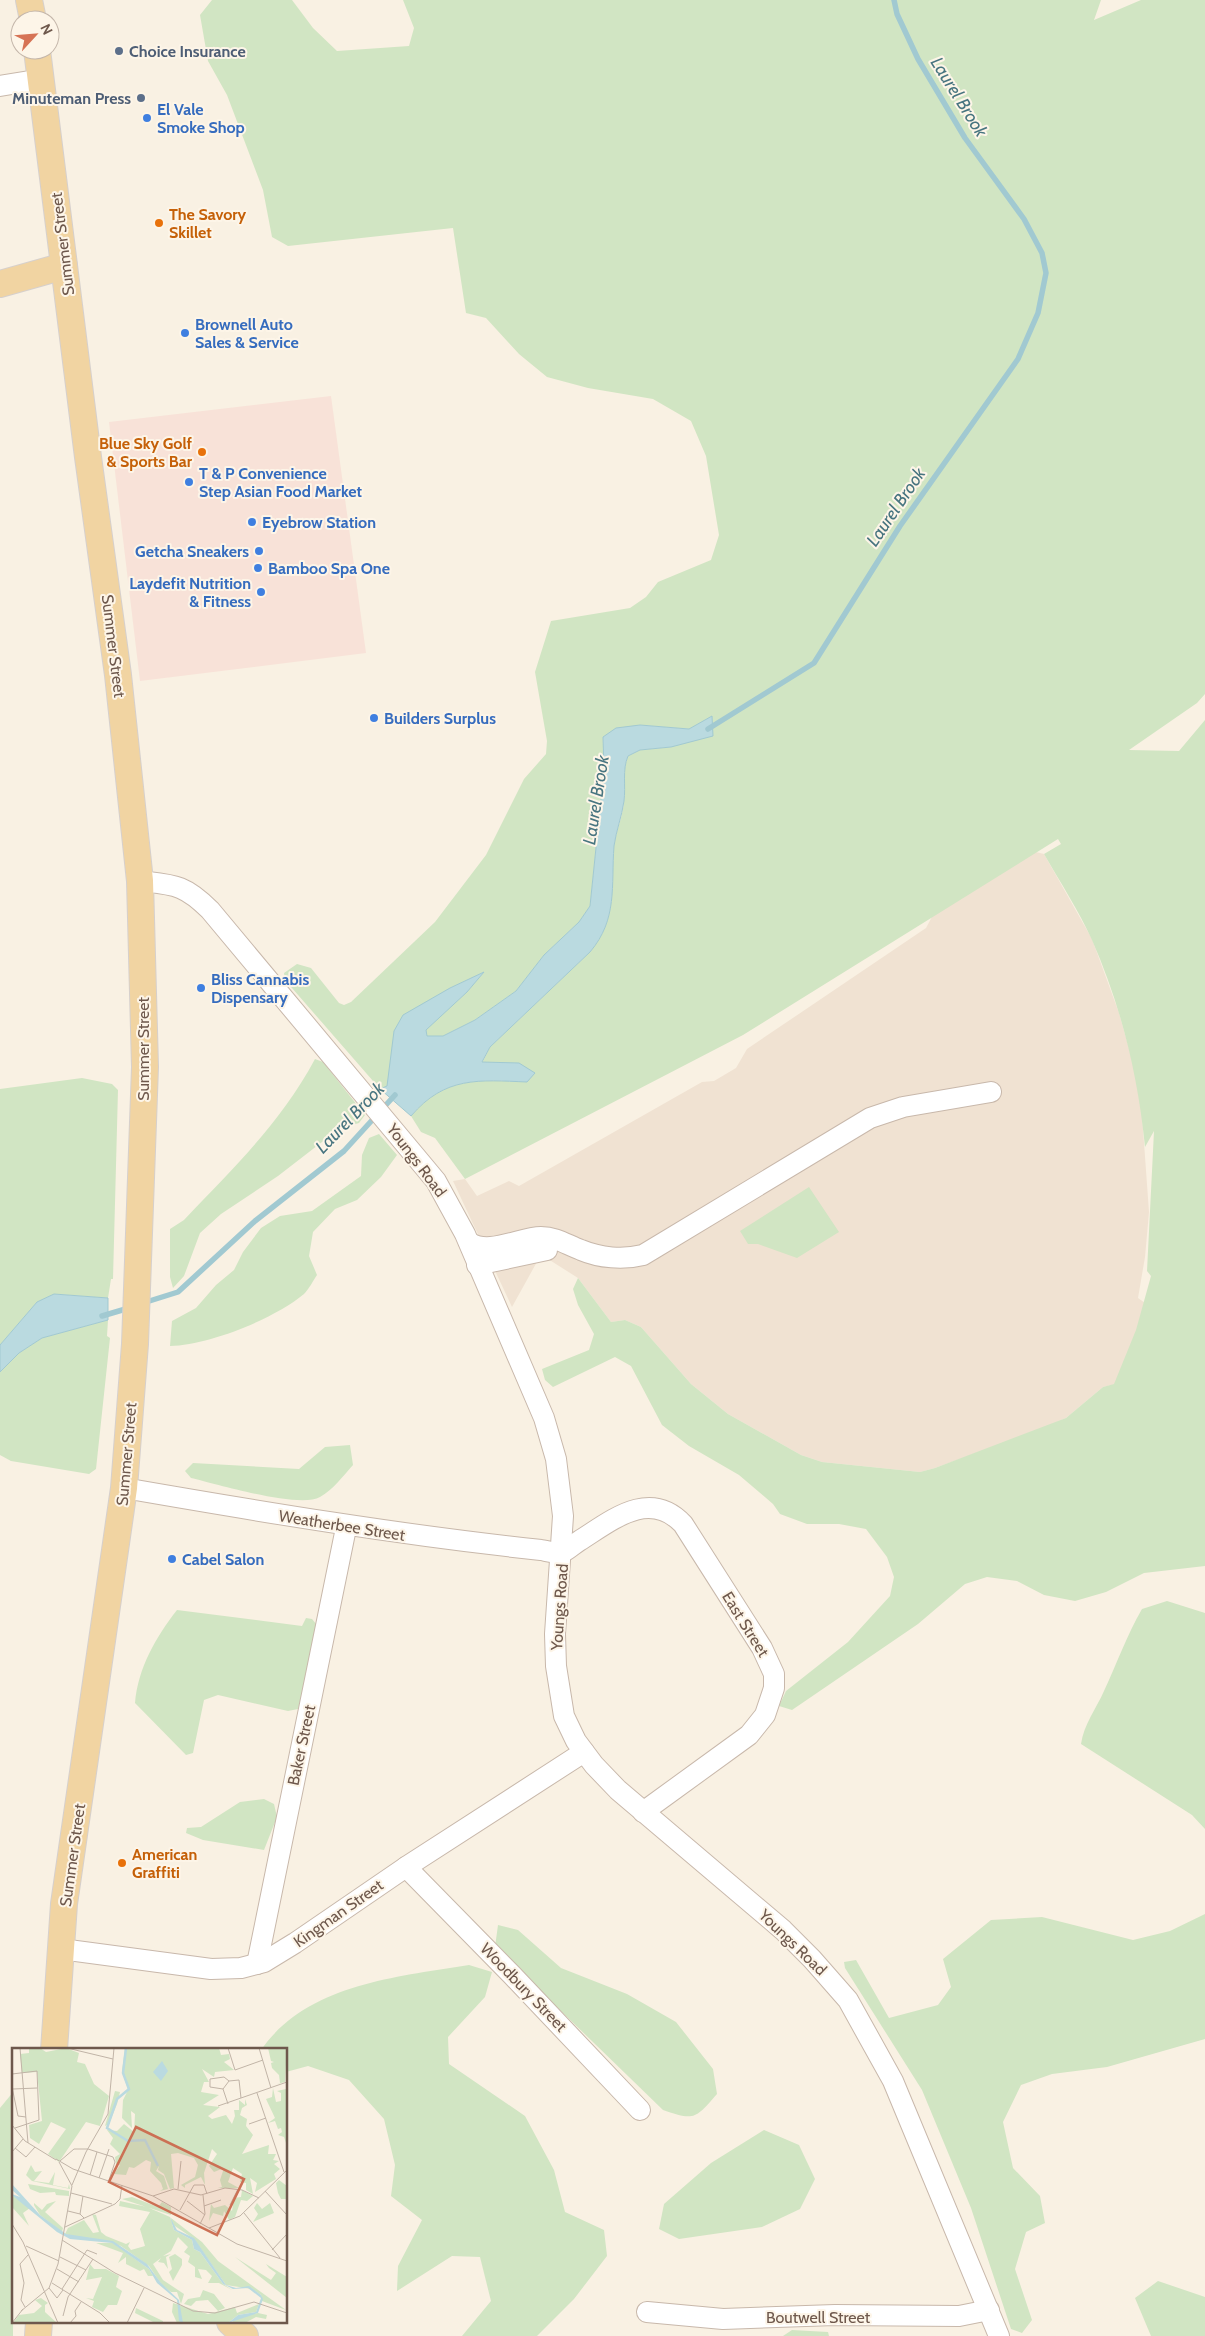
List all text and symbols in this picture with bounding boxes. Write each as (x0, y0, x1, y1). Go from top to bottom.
north arrow (10, 10, 60, 60)
text: N (36, 21, 57, 38)
place label: Choice Insurance (129, 42, 246, 61)
marker: Choice Insurance (113, 45, 125, 57)
water label: Laurel Brook (926, 53, 993, 142)
place label: Minuteman Press (12, 89, 131, 108)
marker: Minuteman Press (135, 92, 147, 104)
place label: El Vale Smoke Shop (157, 100, 245, 137)
marker: El Vale Smoke Shop (141, 112, 153, 124)
street label: Summer Street (47, 191, 78, 297)
place label: The Savory Skillet (169, 205, 247, 242)
marker: The Savory Skillet (153, 217, 165, 229)
place label: Brownell Auto Sales & Service (195, 315, 299, 352)
marker: Brownell Auto Sales & Service (179, 327, 191, 339)
place label: Blue Sky Golf & Sports Bar (99, 434, 193, 471)
marker: Blue Sky Golf & Sports Bar (196, 446, 208, 458)
water label: Laurel Brook (862, 462, 931, 550)
place label: T & P Convenience Step Asian Food Market (199, 464, 363, 501)
marker: T & P Convenience Step Asian Food Market (183, 476, 195, 488)
place label: Eyebrow Station (262, 513, 376, 532)
marker: Eyebrow Station (246, 516, 258, 528)
place label: Getcha Sneakers (135, 542, 249, 561)
marker: Getcha Sneakers (253, 545, 265, 557)
place label: Bamboo Spa One (268, 559, 390, 578)
marker: Bamboo Spa One (252, 562, 264, 574)
place label: Laydefit Nutrition & Fitness (129, 574, 251, 611)
marker: Laydefit Nutrition & Fitness (255, 586, 267, 598)
street label: Summer Street (98, 593, 129, 699)
place label: Builders Surplus (384, 709, 496, 728)
marker: Builders Surplus (368, 712, 380, 724)
water label: Laurel Brook (578, 753, 614, 846)
place label: Bliss Cannabis Dispensary (211, 970, 309, 1007)
marker: Bliss Cannabis Dispensary (195, 982, 207, 994)
street label: Summer Street (134, 997, 153, 1101)
water label: Laurel Brook (311, 1077, 390, 1158)
street label: Youngs Road (382, 1119, 450, 1201)
street label: Summer Street (113, 1401, 141, 1507)
street label: Weatherbee Street (277, 1506, 407, 1545)
place label: Cabel Salon (182, 1550, 264, 1569)
marker: Cabel Salon (166, 1553, 178, 1565)
street label: Youngs Road (547, 1563, 572, 1652)
street label: East Street (718, 1588, 773, 1661)
street label: Baker Street (284, 1702, 319, 1787)
street label: Summer Street (56, 1802, 89, 1908)
place label: American Graffiti (132, 1845, 197, 1882)
marker: American Graffiti (116, 1857, 128, 1869)
street label: Kingman Street (290, 1875, 387, 1951)
street label: Youngs Road (754, 1905, 830, 1979)
street label: Woodbury Street (476, 1939, 571, 2036)
inset map (12, 2048, 288, 2324)
street label: Boutwell Street (766, 2308, 871, 2327)

